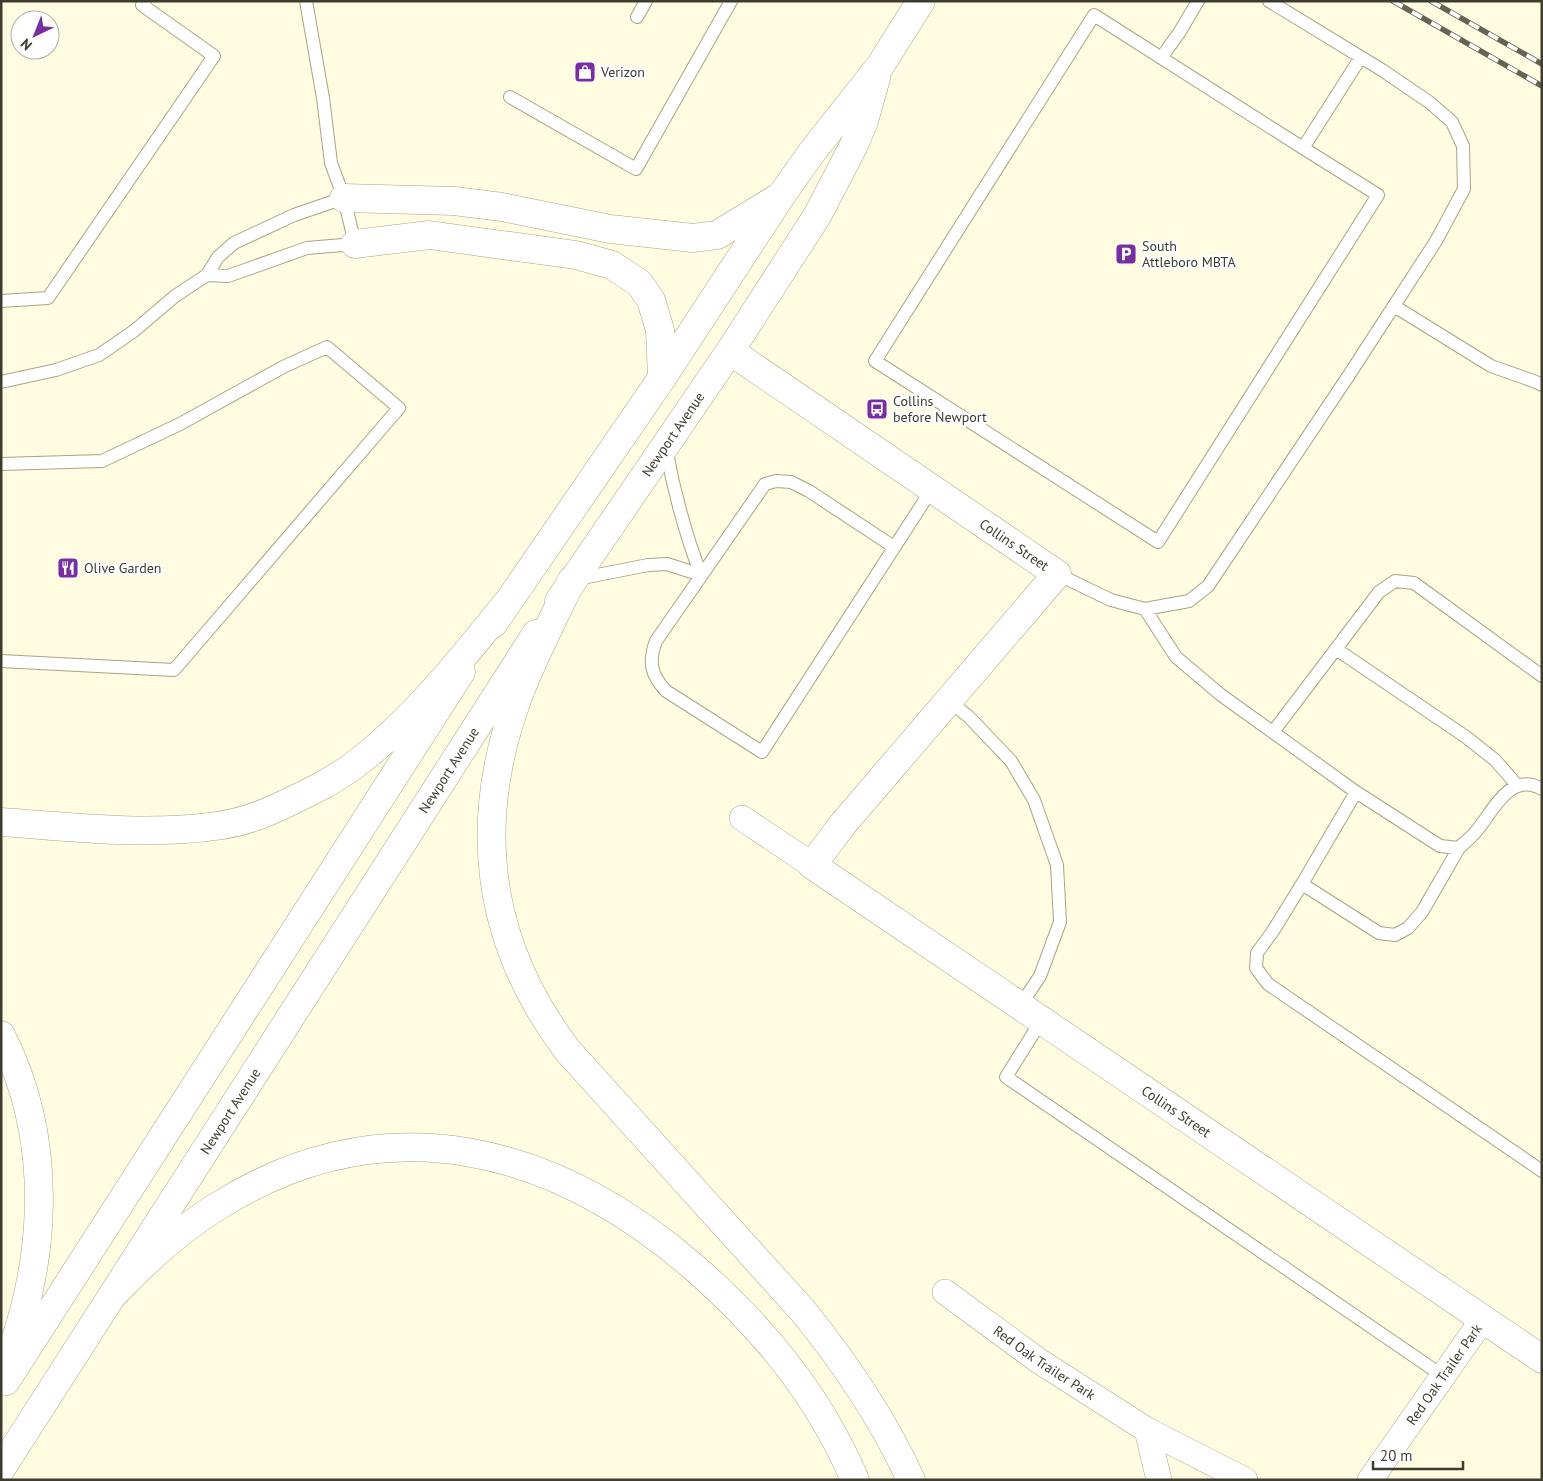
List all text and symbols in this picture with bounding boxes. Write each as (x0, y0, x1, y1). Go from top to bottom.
north arrow (10, 10, 60, 60)
text: N (17, 35, 36, 54)
shop icon: Verizon (573, 60, 597, 84)
place label: Verizon (600, 63, 645, 81)
place label: South Attleboro MBTA (1142, 237, 1236, 271)
parking icon: South Attleboro MBTA (1114, 242, 1138, 266)
street label: Newport Avenue (638, 388, 708, 480)
place label: Collins before Newport (893, 392, 987, 426)
bus stop icon: Collins before Newport (865, 397, 889, 421)
street label: Collins Street (976, 515, 1053, 575)
restaurant icon: Olive Garden (56, 556, 80, 580)
place label: Olive Garden (84, 559, 161, 577)
street label: Newport Avenue (415, 724, 483, 817)
street label: Newport Avenue (196, 1065, 265, 1158)
street label: Collins Street (1138, 1082, 1215, 1141)
street label: Red Oak Trailer Park (1402, 1320, 1486, 1429)
street label: Red Oak Trailer Park (990, 1322, 1099, 1404)
scale bar (1373, 1438, 1463, 1470)
text: 20 m (1380, 1446, 1413, 1465)

